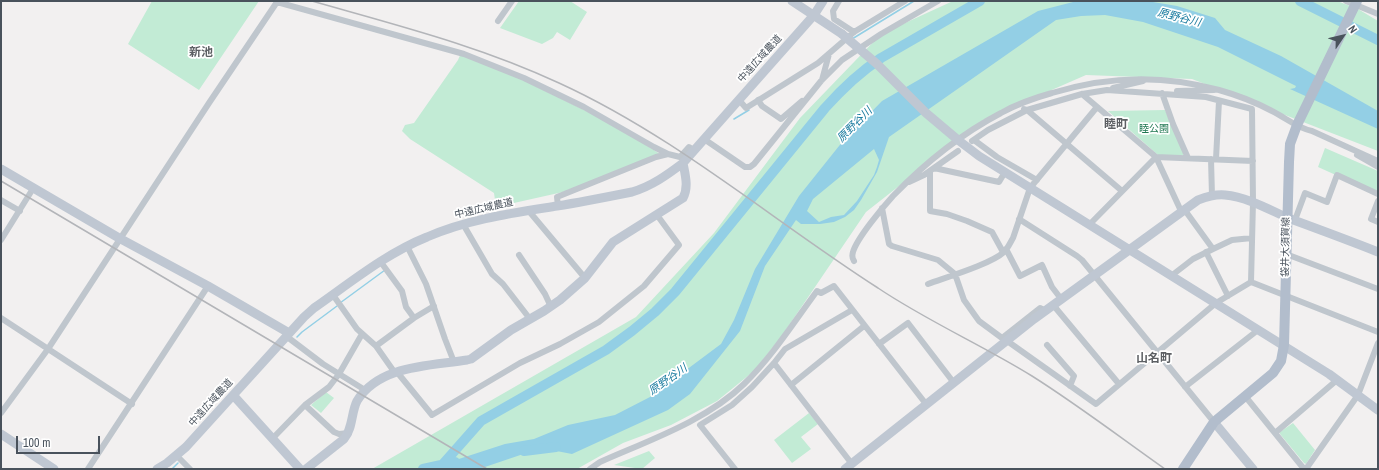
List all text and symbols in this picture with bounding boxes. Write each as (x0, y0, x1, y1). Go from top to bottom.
water label: 原野谷川 (1156, 6, 1202, 30)
north arrow (1323, 16, 1363, 56)
text: N (1345, 22, 1360, 36)
street label: 中遠広域農道 (735, 33, 785, 85)
district label: 新池 (189, 46, 213, 60)
water label: 原野谷川 (835, 105, 875, 145)
district label: 睦町 (1104, 118, 1128, 132)
park label: 睦公園 (1139, 123, 1169, 135)
street label: 中遠広域農道 (453, 196, 515, 222)
street label: 袋井大須賀線 (1279, 217, 1293, 277)
district label: 山名町 (1136, 352, 1172, 366)
water label: 原野谷川 (646, 362, 690, 398)
street label: 中遠広域農道 (186, 377, 236, 429)
scale bar (18, 428, 102, 454)
text: 100 m (23, 435, 50, 451)

